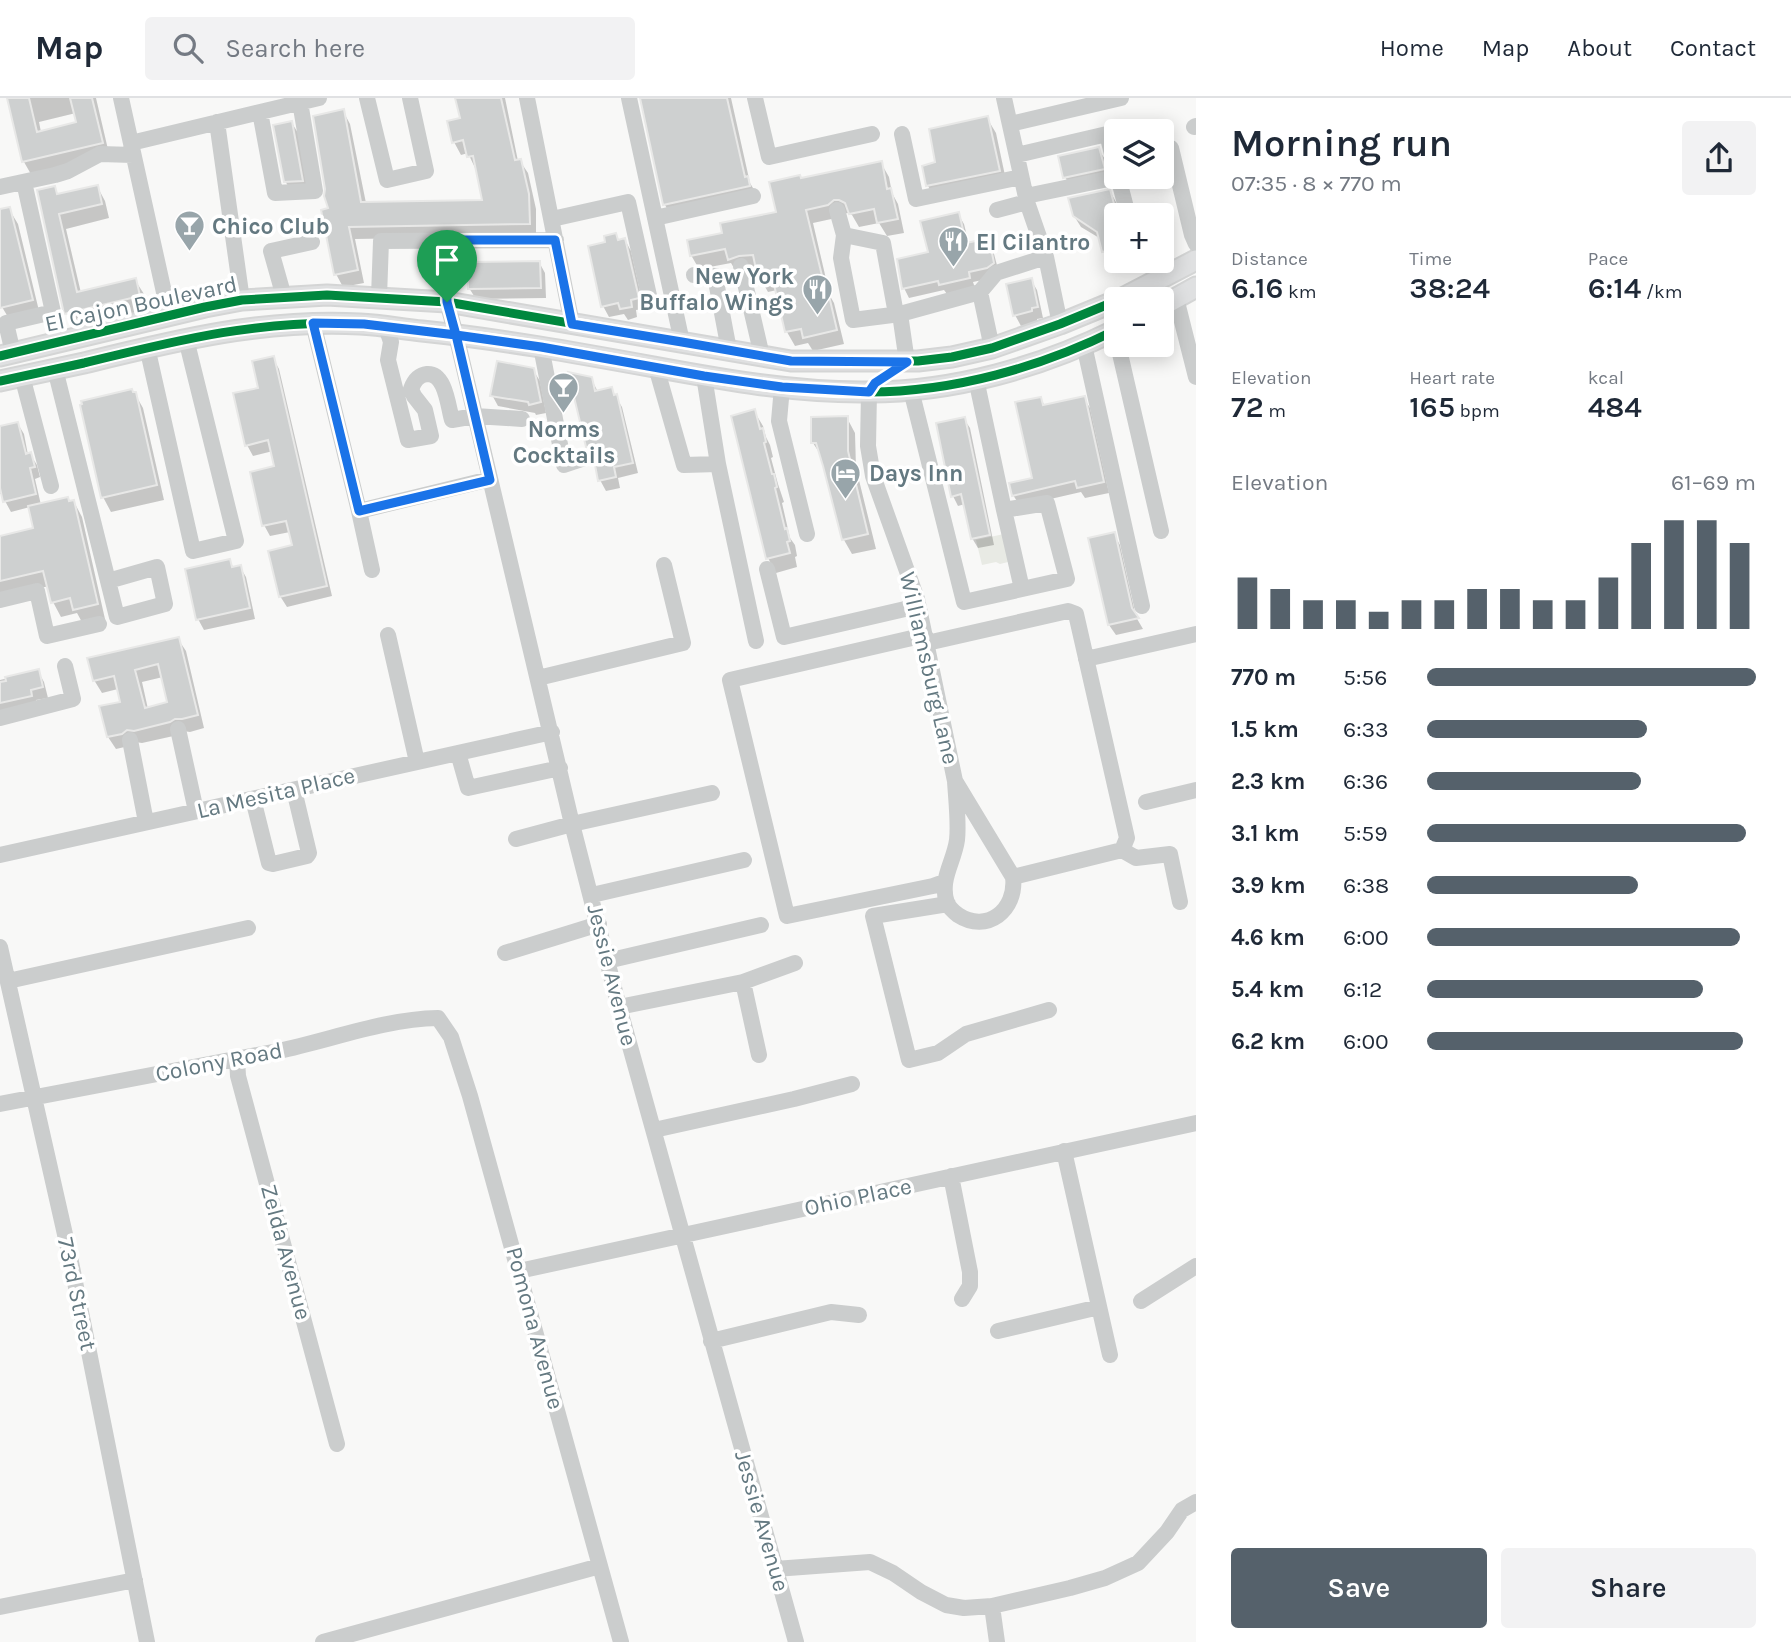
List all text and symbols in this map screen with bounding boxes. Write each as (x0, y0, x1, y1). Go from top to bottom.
search box (145, 17, 635, 80)
text: Map (35, 29, 103, 67)
icon: search (169, 29, 207, 67)
text: Search here (225, 33, 365, 64)
text: Home (1380, 34, 1444, 62)
text: Map (1482, 34, 1529, 62)
text: About (1567, 34, 1632, 62)
text: Contact (1670, 34, 1756, 62)
map controls (1104, 119, 1174, 357)
button: layers (1104, 119, 1174, 189)
text: Morning run (1231, 121, 1452, 166)
button: share (1682, 121, 1756, 195)
text: 07:35 · 8 × 770 m (1231, 170, 1402, 197)
button: + (1104, 203, 1174, 273)
bar icon: Chico Club (172, 209, 206, 253)
place label: Chico Club (212, 213, 330, 240)
restaurant icon: El Cilantro (936, 225, 970, 269)
place label: El Cilantro (976, 229, 1090, 256)
pin (417, 230, 477, 302)
icon: arrive (428, 241, 466, 279)
text: Distance (1231, 248, 1308, 270)
text: Time (1409, 248, 1452, 270)
text: Pace (1588, 248, 1628, 270)
place label: New York Buffalo Wings (639, 263, 794, 316)
street label: El Cajon Boulevard (42, 270, 240, 338)
text: 6.16 (1231, 270, 1284, 306)
text: 38:24 (1409, 270, 1490, 306)
text: 6:14 (1588, 270, 1641, 306)
restaurant icon: New York Buffalo Wings (800, 272, 834, 316)
text: km (1284, 281, 1317, 303)
text: /km (1641, 281, 1683, 303)
button: − (1104, 287, 1174, 357)
text: Elevation (1231, 367, 1311, 389)
text: Heart rate (1409, 367, 1495, 389)
text: kcal (1588, 367, 1624, 389)
bar icon: Norms Cocktails (547, 371, 581, 415)
text: 72 (1231, 389, 1264, 425)
text: 165 (1409, 389, 1455, 425)
text: 484 (1588, 389, 1642, 425)
text: m (1264, 400, 1286, 422)
text: bpm (1455, 400, 1500, 422)
place label: Norms Cocktails (513, 416, 615, 469)
hotel icon: Days Inn (829, 456, 863, 500)
place label: Days Inn (869, 460, 963, 487)
text: Elevation (1231, 469, 1328, 496)
text: 61–69 m (1671, 469, 1756, 496)
street label: Williamsburg Lane (894, 569, 964, 767)
text: 770 m (1231, 664, 1296, 691)
text: 5:56 (1343, 664, 1387, 691)
text: 1.5 km (1231, 716, 1299, 743)
text: 6:33 (1343, 716, 1389, 743)
street label: La Mesita Place (194, 762, 358, 824)
text: 2.3 km (1231, 768, 1305, 795)
text: 6:36 (1343, 768, 1388, 795)
text: 3.1 km (1231, 820, 1300, 847)
text: 5:59 (1343, 820, 1388, 847)
text: 3.9 km (1231, 872, 1306, 899)
text: 6:38 (1343, 872, 1389, 899)
street label: Jessie Avenue (581, 901, 643, 1049)
text: 4.6 km (1231, 924, 1305, 951)
text: 6:00 (1343, 924, 1389, 951)
text: 5.4 km (1231, 976, 1304, 1003)
text: 6:12 (1343, 976, 1382, 1003)
text: 6.2 km (1231, 1028, 1305, 1055)
text: 6:00 (1343, 1028, 1389, 1055)
street label: Colony Road (153, 1036, 285, 1088)
street label: Ohio Place (802, 1172, 914, 1222)
street label: Zelda Avenue (255, 1181, 317, 1323)
street label: 73rd Street (52, 1235, 102, 1353)
street label: Pomona Avenue (500, 1244, 570, 1412)
street label: Jessie Avenue (729, 1448, 795, 1594)
button: Save (1231, 1548, 1487, 1628)
button: Share (1501, 1548, 1756, 1628)

